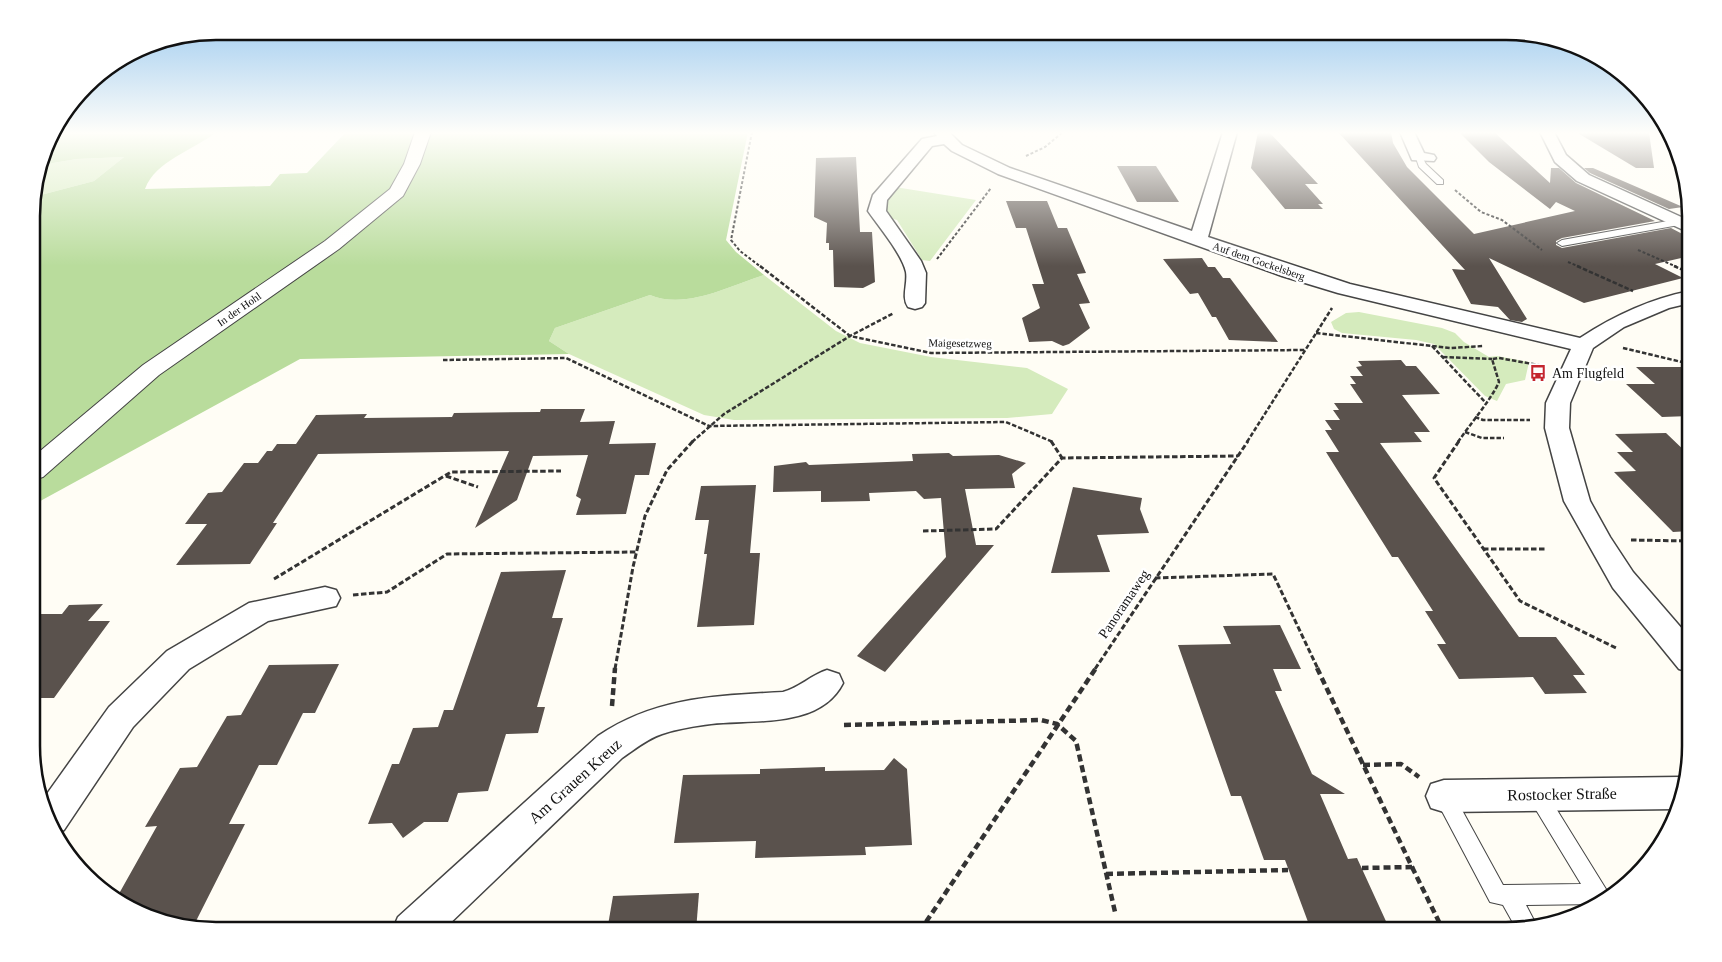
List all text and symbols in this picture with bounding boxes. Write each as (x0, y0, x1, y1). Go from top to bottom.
street label: Auf dem Gockelsberg (1211, 240, 1307, 283)
street label: In der Hohl (215, 290, 263, 328)
street label: Maigesetzweg (928, 336, 992, 350)
bus stop icon: Am Flugfeld (1528, 363, 1548, 383)
place label: Am Flugfeld (1552, 366, 1624, 381)
street label: Panoramaweg (1096, 567, 1152, 641)
street label: Am Grauen Kreuz (525, 735, 625, 827)
street label: Rostocker Straße (1507, 785, 1617, 803)

